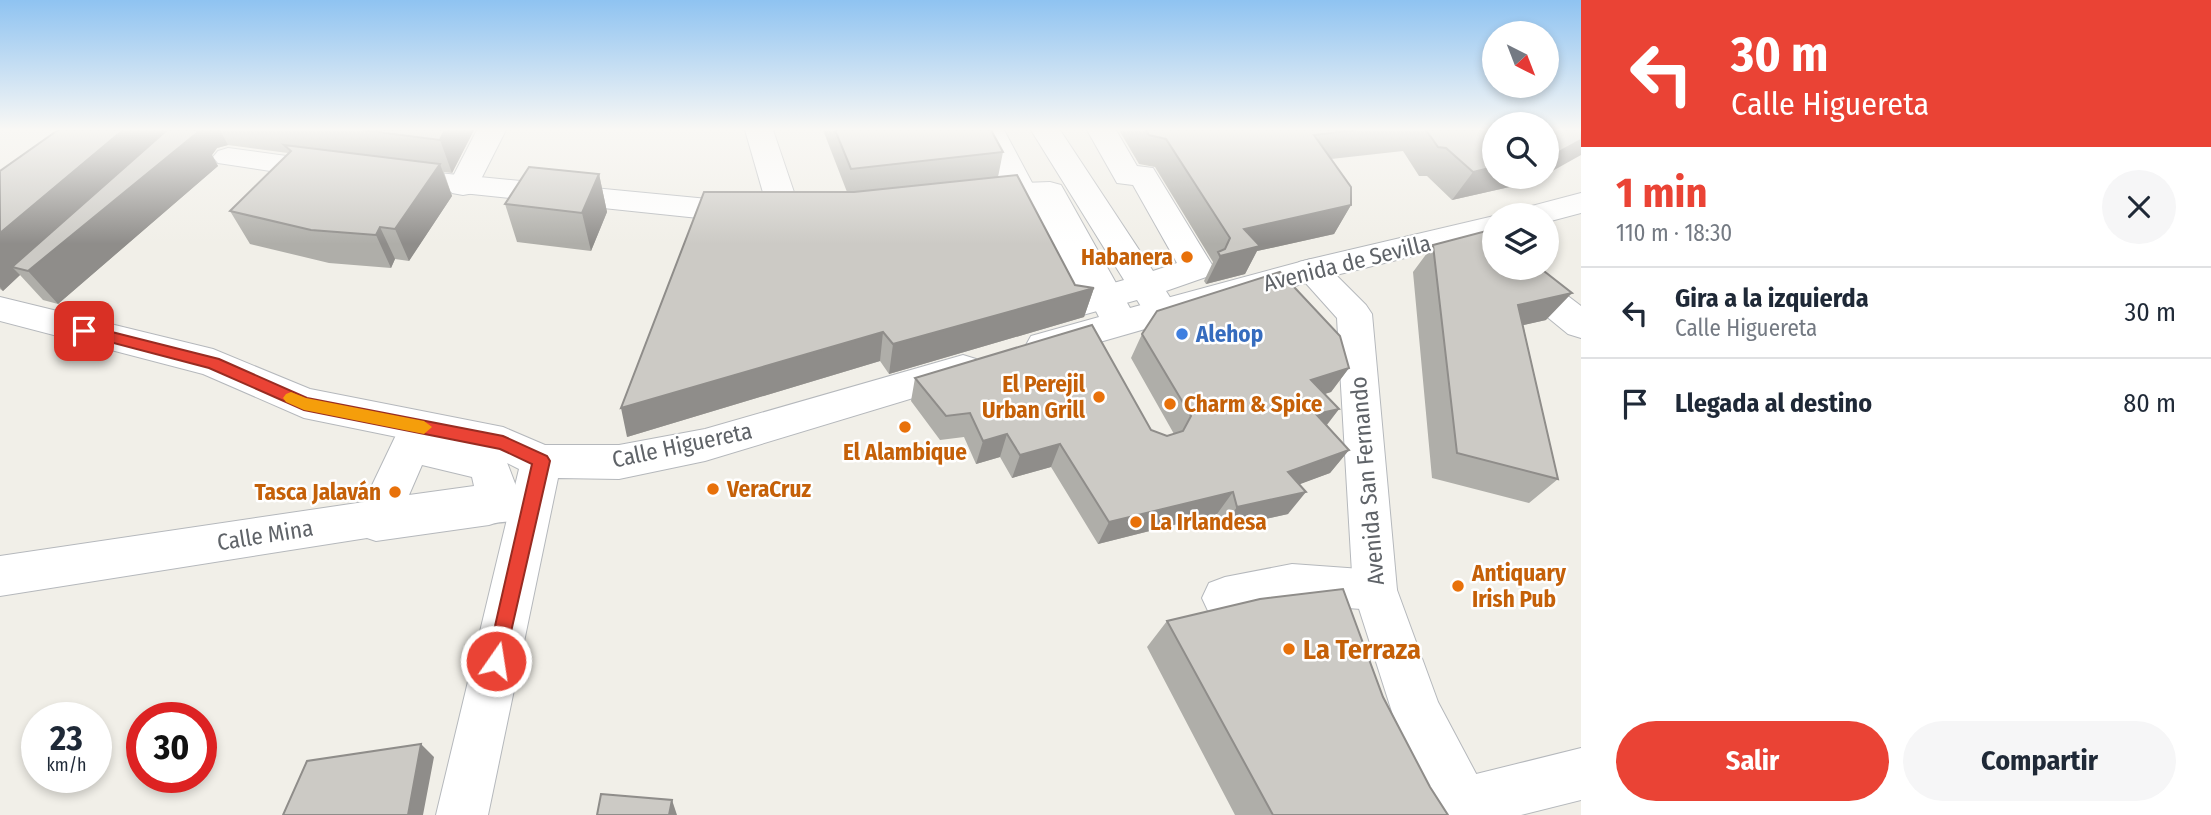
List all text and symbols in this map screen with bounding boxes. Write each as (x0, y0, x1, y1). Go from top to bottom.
north arrow (1482, 21, 1559, 98)
map controls (1482, 21, 1559, 280)
text: 30 m (1731, 25, 1829, 84)
icon: left (1616, 28, 1707, 119)
text: Calle Higuereta (1731, 85, 1929, 123)
button: search (1482, 112, 1559, 189)
text: 1 min (1616, 168, 1707, 218)
button: close (2102, 170, 2176, 244)
button: layers (1482, 203, 1559, 280)
text: 110 m · 18:30 (1616, 219, 1732, 247)
street label: Avenida de Sevilla (1260, 229, 1434, 297)
place label: Habanera (1081, 243, 1173, 271)
marker: Habanera (1179, 249, 1195, 265)
text: Gira a la izquierda (1675, 283, 1869, 314)
icon: left (1616, 294, 1654, 332)
text: 30 m (2125, 297, 2176, 328)
pin (54, 301, 114, 361)
icon: arrive (65, 312, 103, 350)
text: Calle Higuereta (1675, 314, 1817, 342)
place label: Alehop (1195, 320, 1263, 348)
marker: Alehop (1174, 326, 1190, 342)
place label: El Perejil Urban Grill (982, 370, 1086, 424)
street label: Avenida San Fernando (1344, 376, 1390, 586)
icon: arrive (1616, 385, 1654, 423)
text: Llegada al destino (1675, 388, 1872, 419)
text: 80 m (2123, 388, 2176, 419)
marker: El Perejil Urban Grill (1091, 389, 1107, 405)
place label: Charm & Spice (1184, 390, 1323, 418)
marker: Charm & Spice (1162, 396, 1178, 412)
street label: Calle Higuereta (609, 417, 755, 473)
marker: El Alambique (897, 419, 913, 435)
place label: El Alambique (843, 438, 967, 466)
place label: VeraCruz (726, 475, 811, 503)
place label: Tasca Jalaván (254, 478, 381, 506)
marker: VeraCruz (705, 481, 721, 497)
marker: Tasca Jalaván (387, 484, 403, 500)
place label: La Irlandesa (1150, 508, 1267, 536)
street label: Calle Mina (215, 514, 315, 556)
marker: La Irlandesa (1128, 514, 1144, 530)
place label: Antiquary Irish Pub (1471, 559, 1567, 613)
marker: Antiquary Irish Pub (1450, 578, 1466, 594)
position arrow (459, 624, 533, 698)
place label: La Terraza (1303, 633, 1421, 666)
marker: La Terraza (1281, 641, 1297, 657)
speed limit sign: 30 (126, 702, 217, 793)
text: 23 (50, 717, 83, 759)
button: Salir (1616, 721, 1889, 801)
button: Compartir (1903, 721, 2176, 801)
text: km/h (46, 754, 87, 776)

